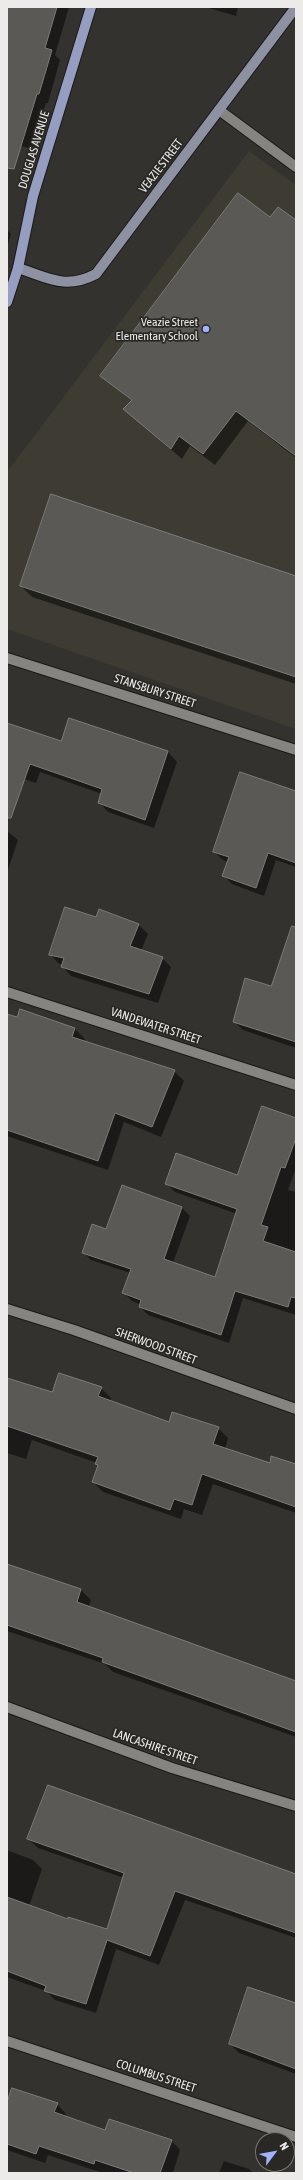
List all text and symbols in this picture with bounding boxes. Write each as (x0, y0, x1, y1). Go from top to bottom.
street label: DOUGLAS AVENUE (15, 110, 53, 190)
street label: VEAZIE STREET (136, 136, 186, 196)
place label: Veazie Street Elementary School (116, 315, 198, 343)
marker: Veazie Street Elementary School (201, 324, 211, 334)
street label: STANSBURY STREET (112, 671, 198, 711)
street label: VANDEWATER STREET (109, 1005, 203, 1047)
street label: SHERWOOD STREET (113, 1325, 199, 1367)
street label: LANCASHIRE STREET (111, 1726, 199, 1768)
street label: COLUMBUS STREET (114, 2056, 198, 2096)
north arrow (255, 2132, 295, 2172)
text: N (278, 2140, 291, 2152)

